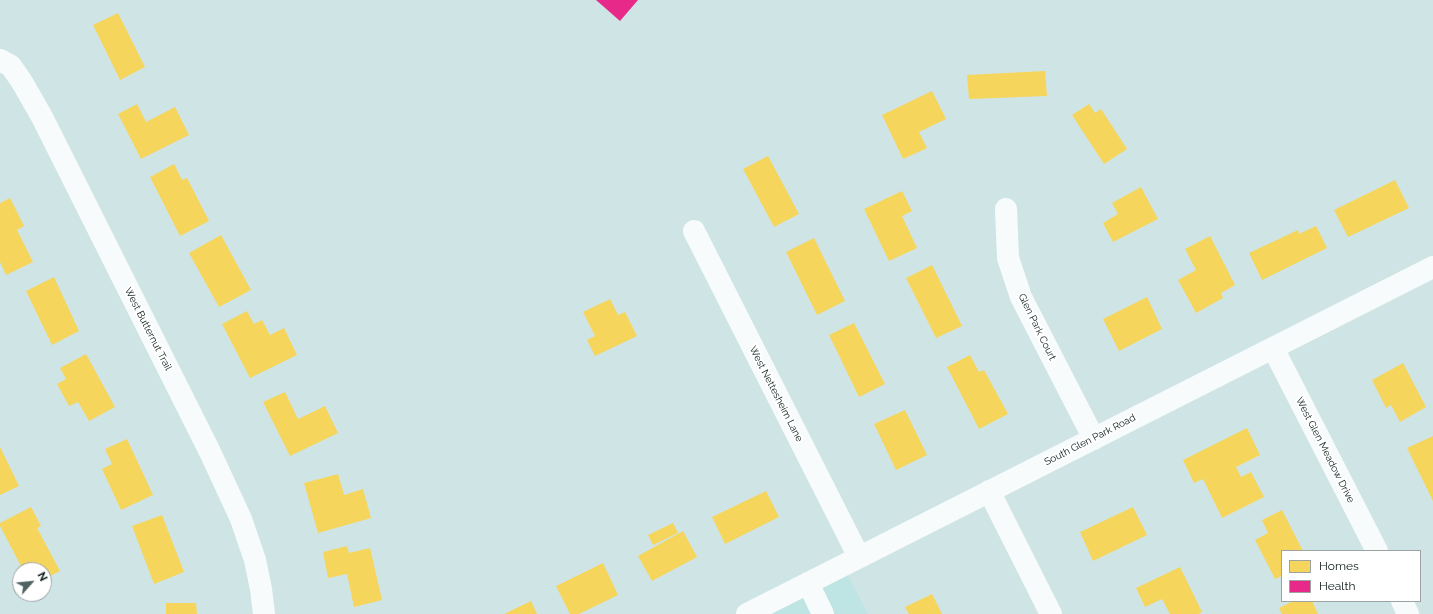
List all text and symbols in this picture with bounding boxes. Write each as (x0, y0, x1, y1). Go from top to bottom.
street label: West Butternut Trail (122, 285, 174, 373)
street label: Glen Park Court (1016, 292, 1058, 362)
street label: West Nettesheim Lane (747, 344, 805, 444)
street label: West Glen Meadow Drive (1293, 395, 1357, 505)
street label: South Glen Park Road (1042, 412, 1138, 468)
legend (1281, 550, 1421, 602)
text: Homes (1319, 559, 1359, 573)
north arrow (12, 562, 52, 602)
text: N (35, 570, 50, 583)
text: Health (1319, 579, 1356, 593)

